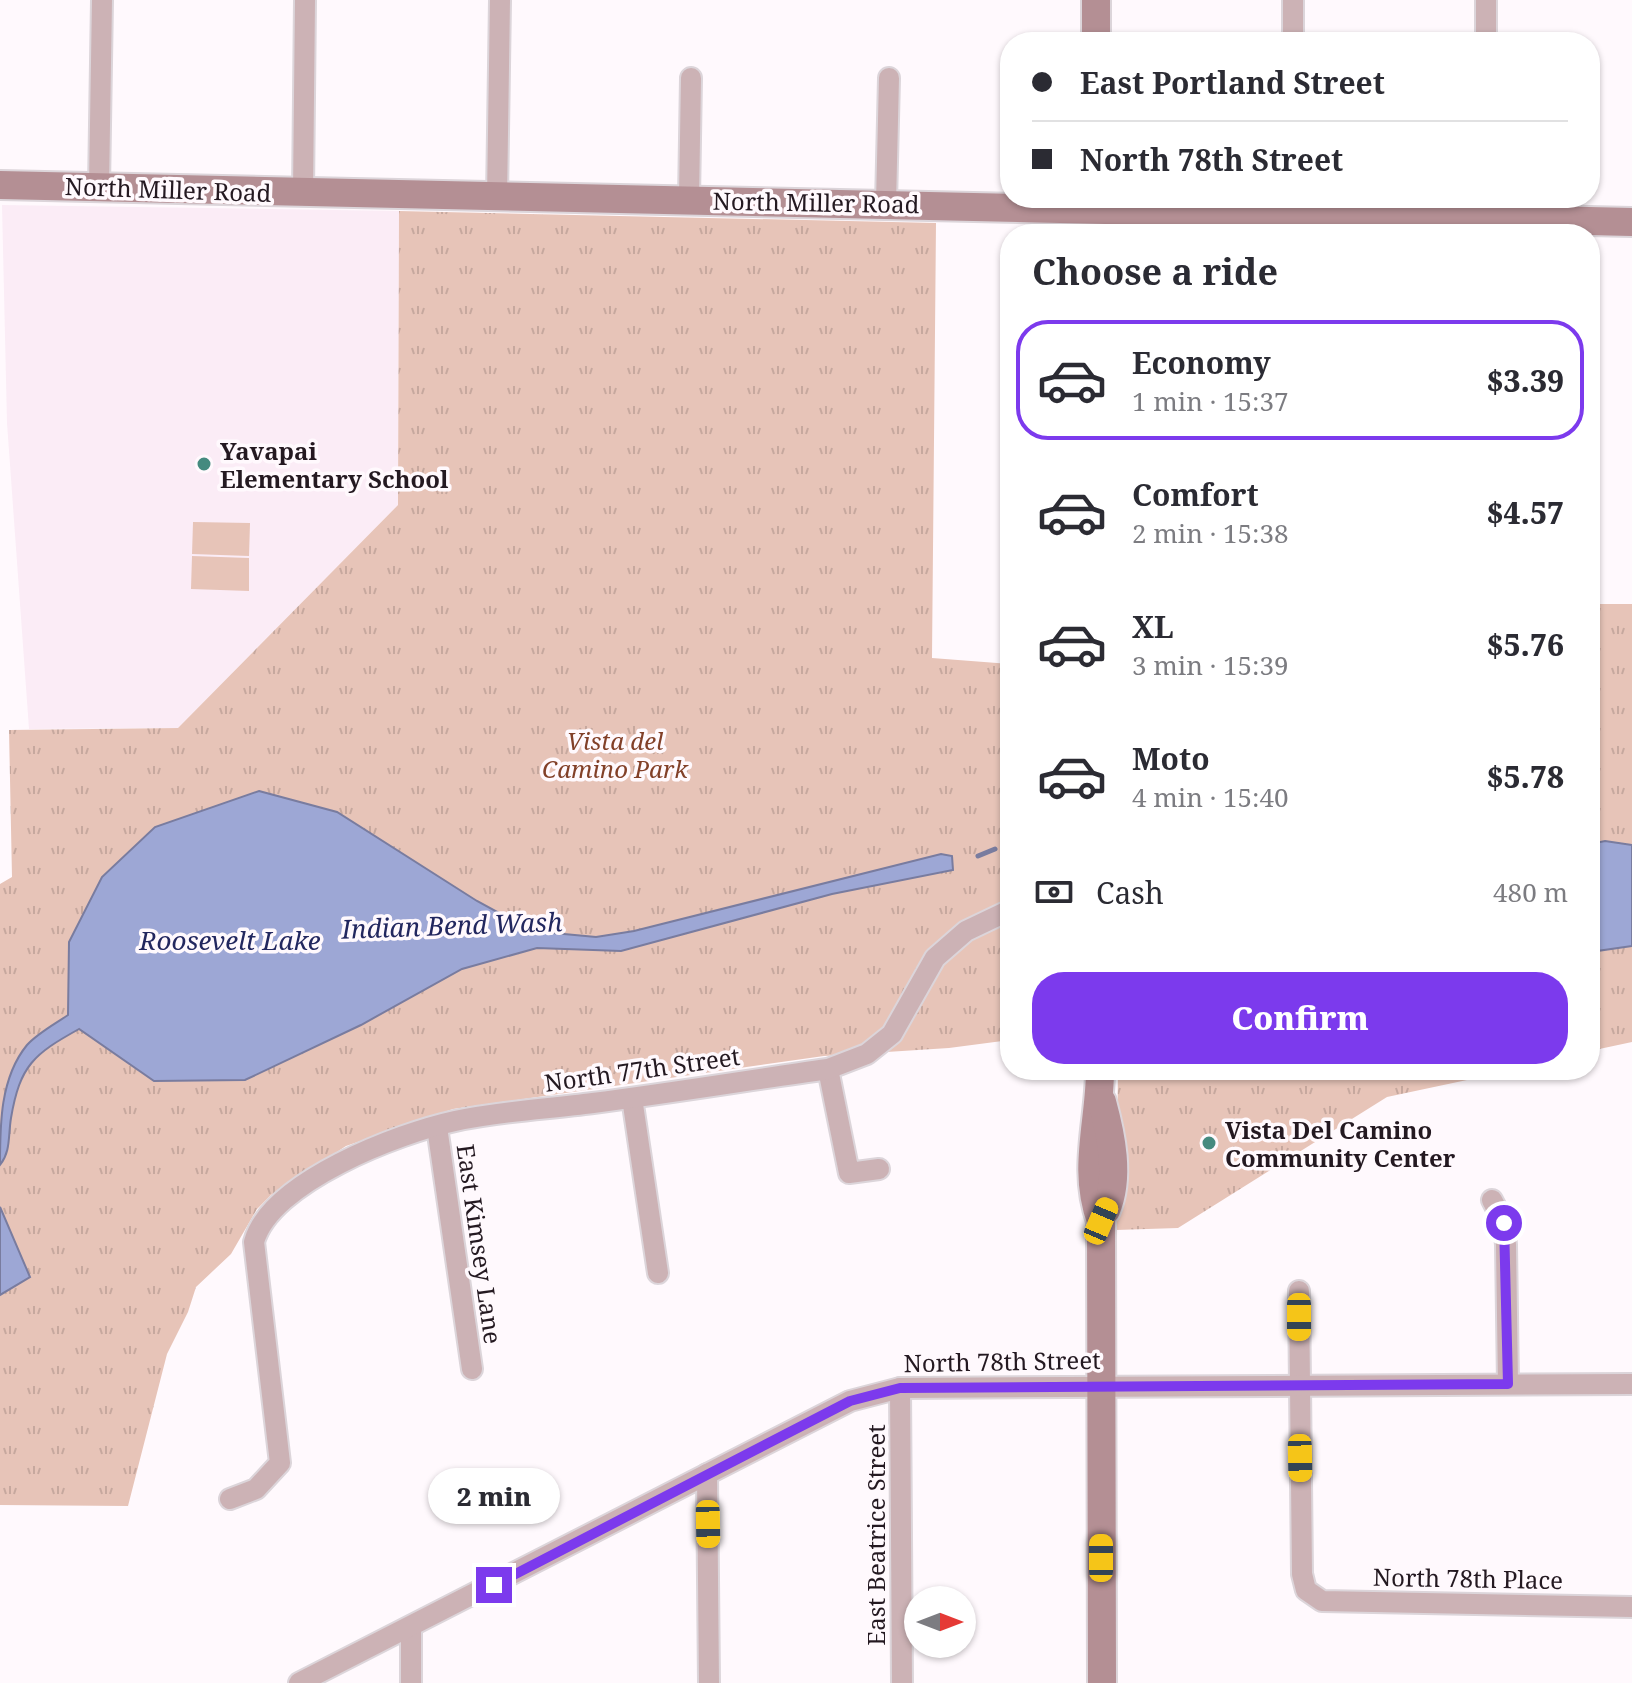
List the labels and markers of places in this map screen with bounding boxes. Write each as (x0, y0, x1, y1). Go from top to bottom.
place label: Yavapai Elementary School (220, 434, 449, 495)
marker: Yavapai Elementary School (195, 455, 213, 473)
place label: Vista Del Camino Community Center (1225, 1113, 1456, 1174)
marker: Vista Del Camino Community Center (1200, 1134, 1218, 1152)

